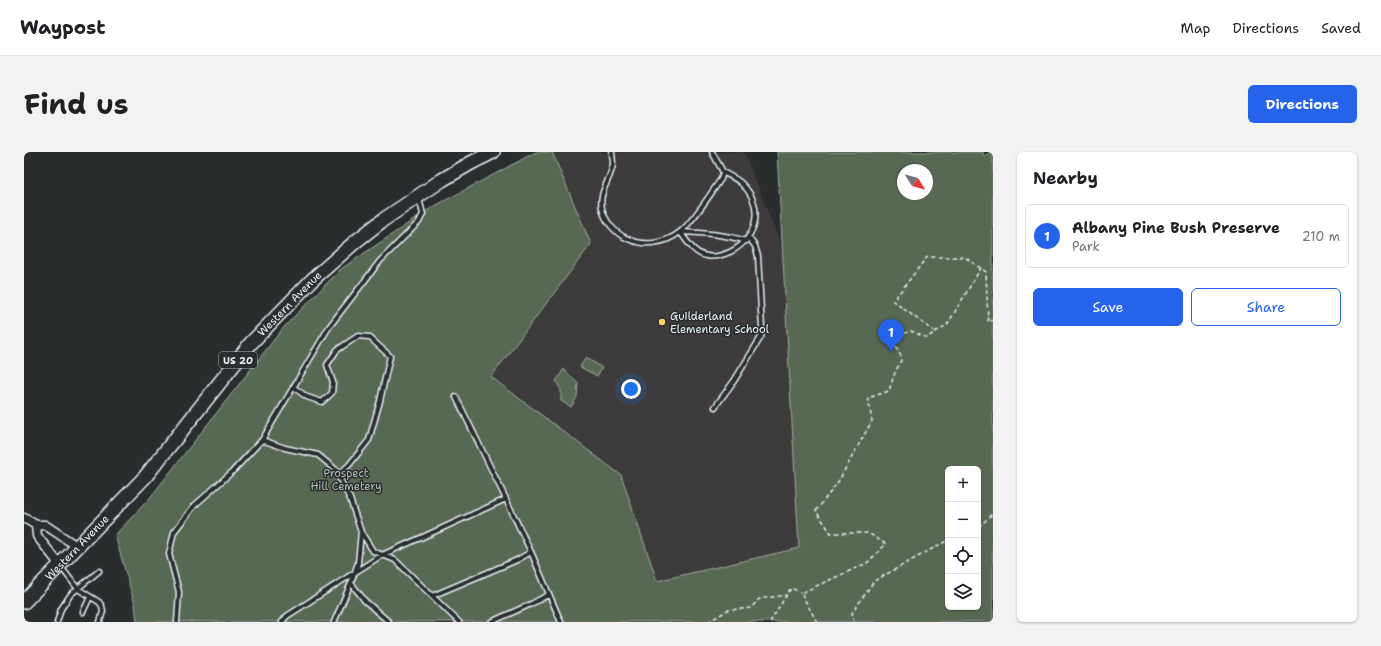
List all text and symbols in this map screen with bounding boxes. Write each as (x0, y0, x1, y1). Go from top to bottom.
text: Waypost (20, 15, 105, 40)
text: Map (1181, 19, 1211, 37)
text: Directions (1233, 19, 1299, 37)
text: Saved (1321, 19, 1361, 37)
text: Find us (24, 85, 129, 123)
button: Directions (1248, 85, 1357, 123)
north arrow (897, 164, 933, 200)
text: Nearby (1033, 167, 1098, 189)
text: Albany Pine Bush Preserve (1072, 218, 1280, 238)
text: 1 (1044, 228, 1050, 245)
text: 210 m (1302, 228, 1340, 245)
text: Park (1072, 238, 1100, 255)
street label: Western Avenue (254, 267, 325, 340)
button: Save (1033, 288, 1183, 326)
button: Share (1191, 288, 1341, 326)
place label: Guilderland Elementary School (670, 309, 770, 337)
marker: Guilderland Elementary School (657, 317, 667, 327)
pin: 1 (878, 319, 904, 352)
road number: US 20 (219, 352, 257, 368)
your location (621, 379, 641, 399)
park label: Prospect Hill Cemetery (310, 466, 382, 494)
map controls (945, 466, 981, 610)
button: + (945, 466, 981, 502)
button: − (945, 502, 981, 538)
street label: Western Avenue (42, 511, 112, 584)
button: locate (945, 538, 981, 574)
button: layers (945, 574, 981, 610)

